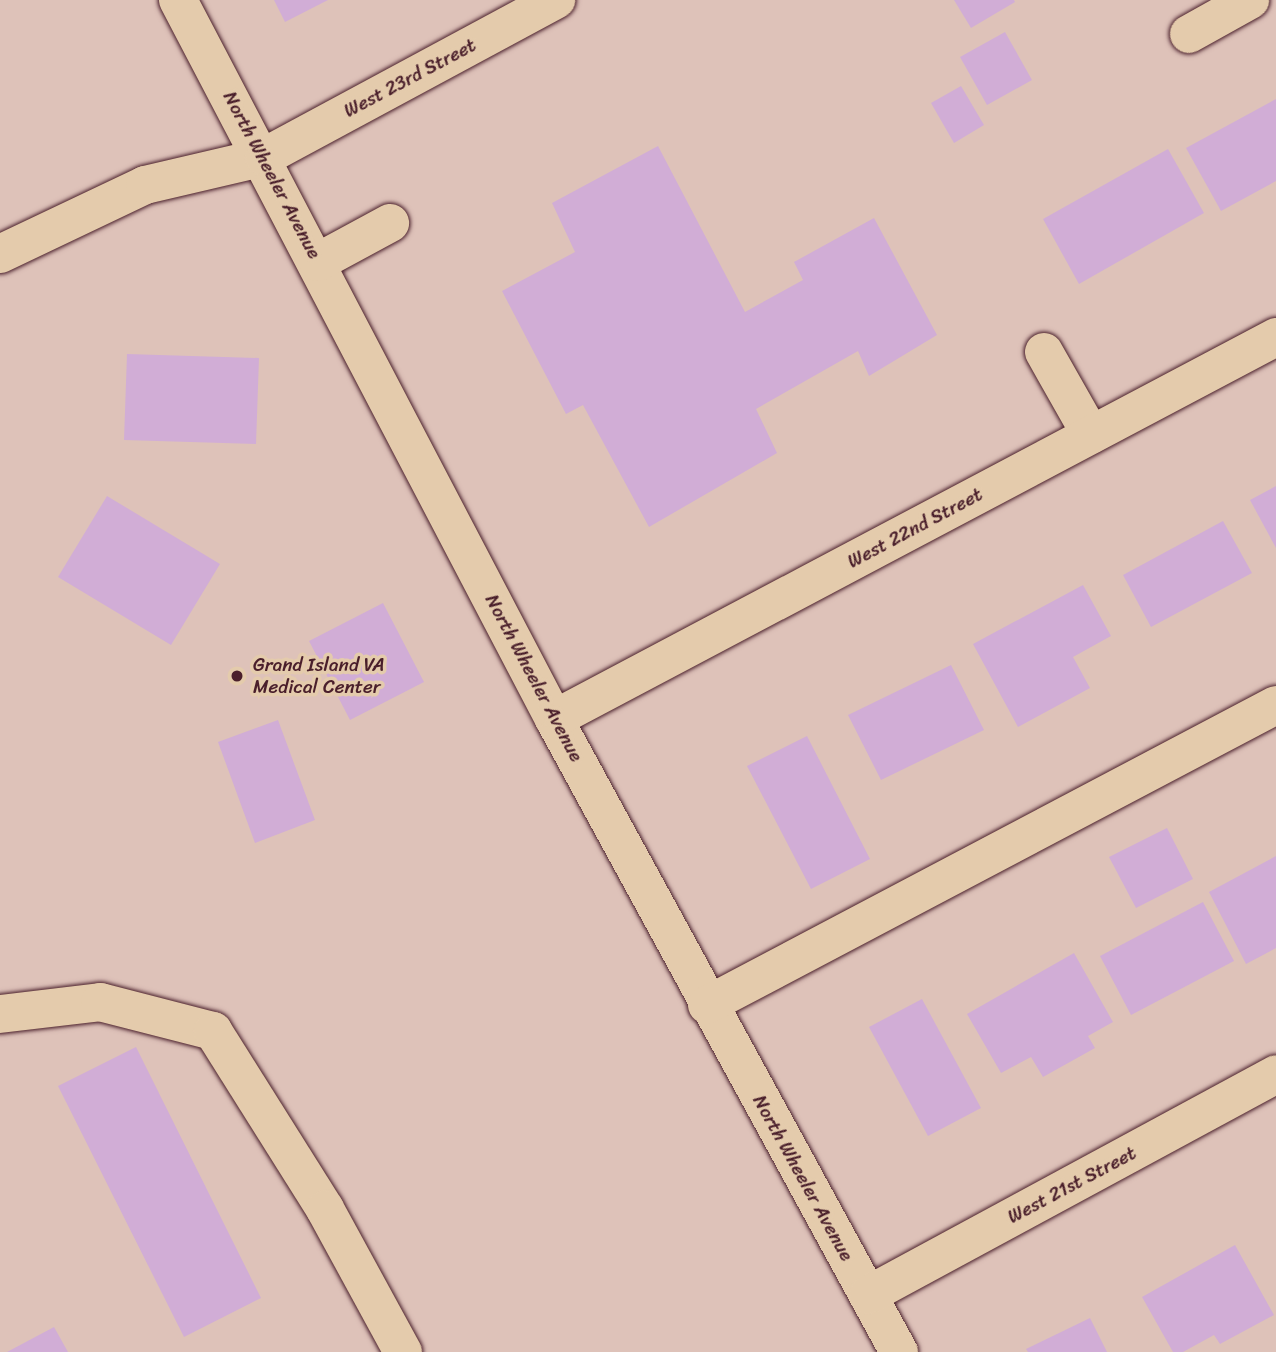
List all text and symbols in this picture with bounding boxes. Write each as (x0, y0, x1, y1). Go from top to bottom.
street label: West 23rd Street (340, 34, 480, 122)
street label: North Wheeler Avenue (218, 88, 326, 262)
street label: West 22nd Street (844, 483, 986, 573)
street label: North Wheeler Avenue (480, 591, 588, 765)
place label: Grand Island VA Medical Center (253, 654, 385, 698)
marker: Grand Island VA Medical Center (227, 666, 247, 686)
street label: North Wheeler Avenue (748, 1091, 858, 1265)
street label: West 21st Street (1004, 1141, 1140, 1229)

